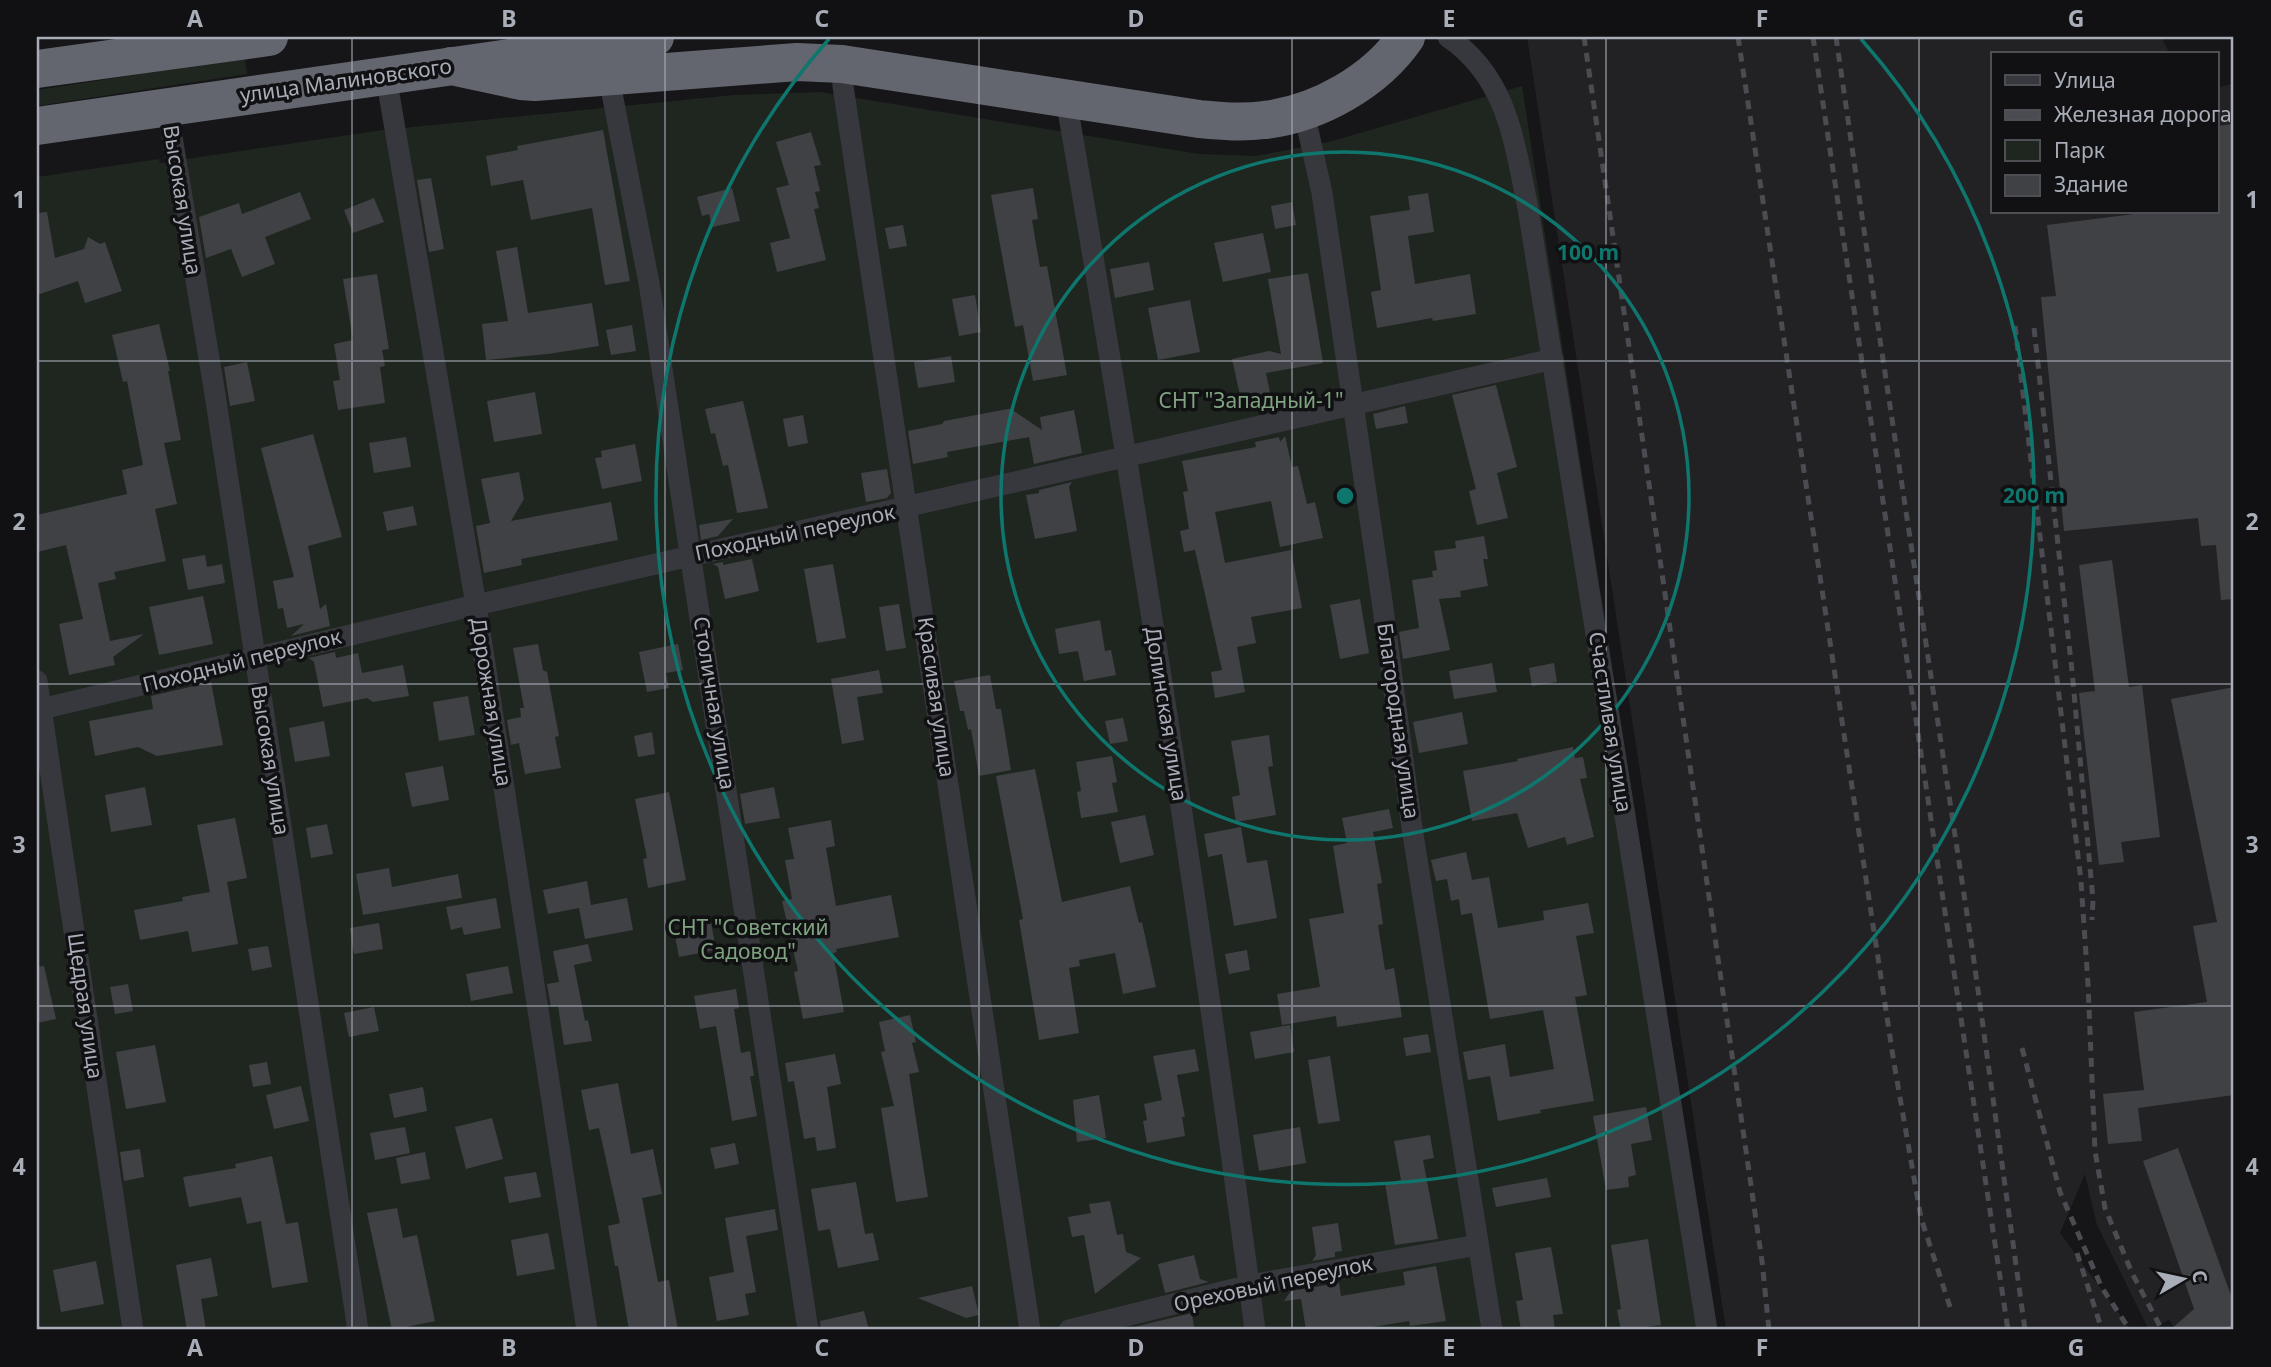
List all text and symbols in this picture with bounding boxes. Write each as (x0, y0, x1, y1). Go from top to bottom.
text: A (187, 2, 203, 34)
text: B (501, 2, 517, 34)
text: C (815, 2, 830, 34)
text: D (1128, 2, 1144, 34)
text: E (1443, 2, 1455, 34)
text: F (1756, 2, 1768, 34)
text: G (2068, 2, 2084, 34)
street label: улица Малиновского (238, 51, 453, 109)
legend (1991, 52, 2218, 214)
text: Улица (2054, 66, 2116, 94)
text: Железная дорога (2054, 100, 2232, 128)
street label: Высокая улица (157, 123, 209, 277)
text: Парк (2054, 136, 2105, 164)
text: Здание (2054, 170, 2128, 198)
text: 1 (12, 183, 26, 215)
text: 1 (2245, 183, 2259, 215)
text: 100 m (1557, 238, 1619, 266)
park label: СНТ "Западный-1" (1159, 386, 1343, 414)
text: 200 m (2003, 481, 2065, 509)
centre of rings (1333, 484, 1357, 508)
street label: Походный переулок (692, 497, 897, 567)
text: 2 (12, 505, 26, 537)
text: 2 (2245, 505, 2259, 537)
street label: Столичная улица (687, 614, 742, 791)
street label: Красивая улица (912, 615, 962, 779)
street label: Дорожная улица (465, 616, 519, 788)
street label: Благородная улица (1371, 621, 1427, 821)
street label: Походный переулок (140, 622, 344, 698)
street label: Долинская улица (1139, 625, 1195, 803)
street label: Счастливая улица (1583, 629, 1639, 814)
street label: Высокая улица (245, 683, 297, 837)
text: 3 (12, 828, 26, 860)
text: 3 (2245, 828, 2259, 860)
park label: СНТ "Советский Садовод" (667, 913, 829, 965)
street label: Щедрая улица (62, 931, 110, 1081)
text: 4 (12, 1150, 26, 1182)
text: 4 (2245, 1150, 2259, 1182)
north arrow (2148, 1244, 2218, 1314)
street label: Ореховый переулок (1171, 1248, 1375, 1318)
text: С (2186, 1268, 2214, 1284)
text: A (187, 1331, 203, 1363)
text: B (501, 1331, 517, 1363)
text: C (815, 1331, 830, 1363)
text: D (1128, 1331, 1144, 1363)
text: E (1443, 1331, 1455, 1363)
text: F (1756, 1331, 1768, 1363)
text: G (2068, 1331, 2084, 1363)

